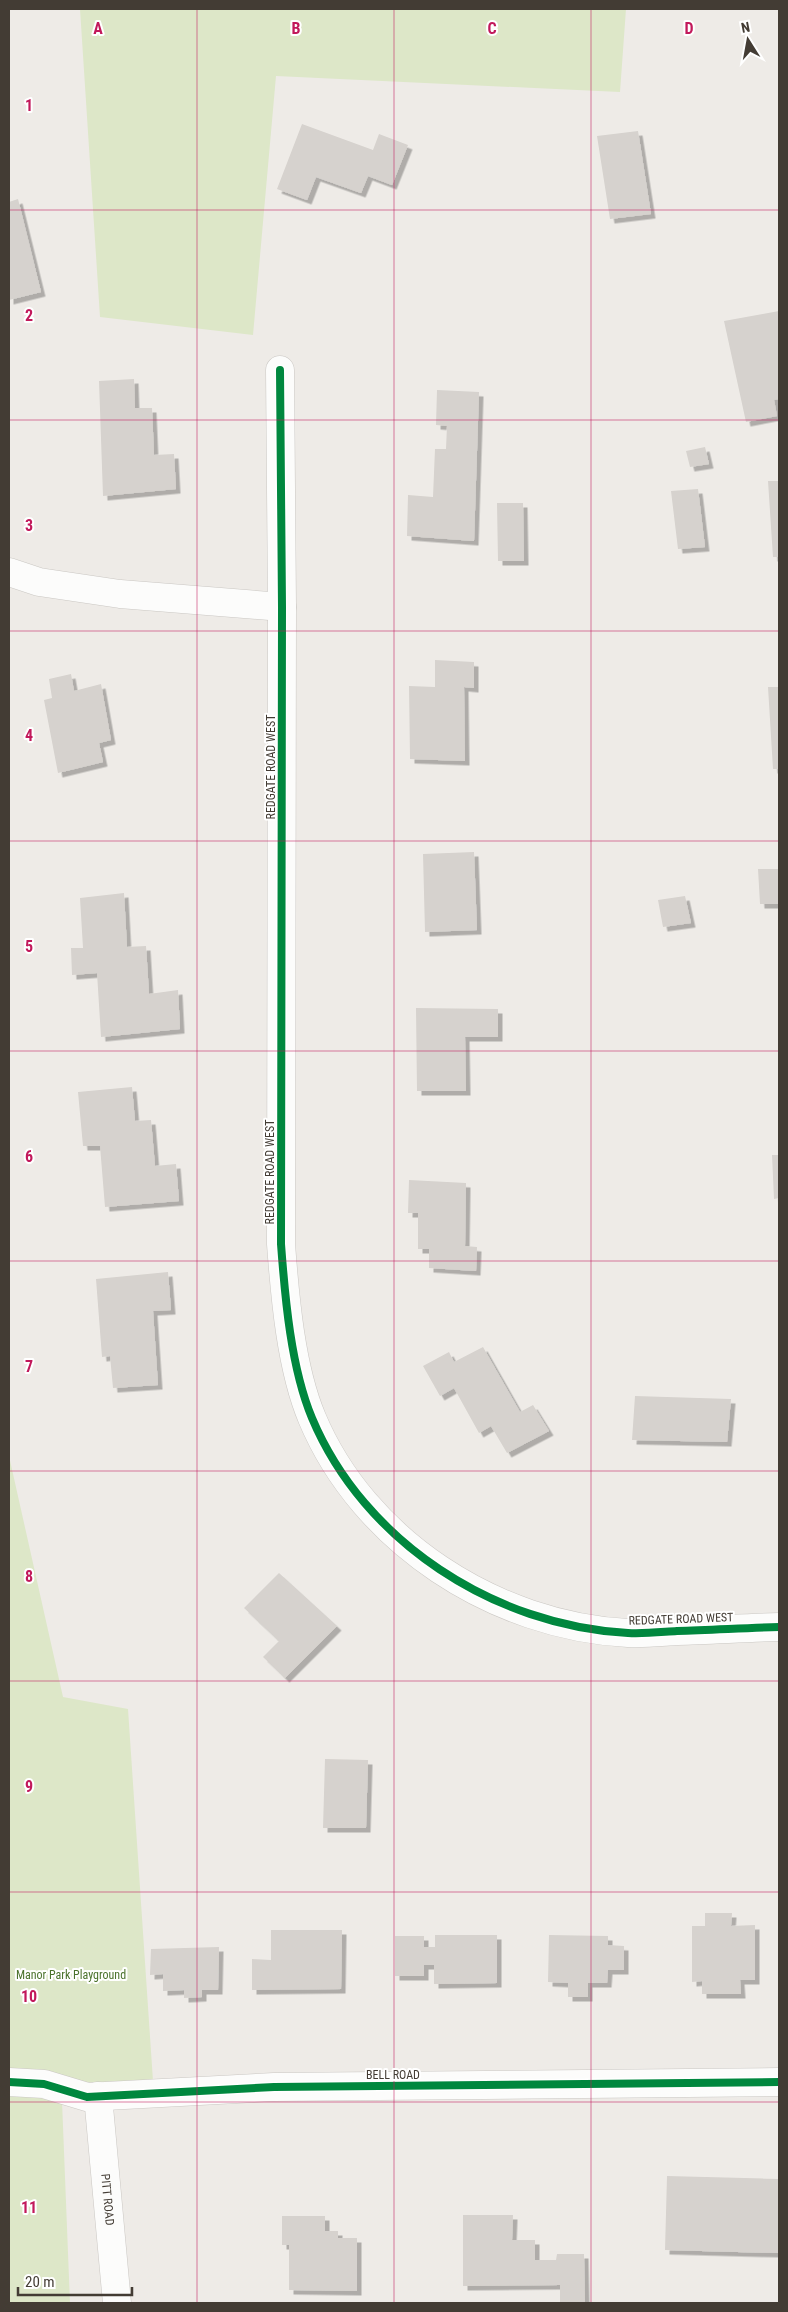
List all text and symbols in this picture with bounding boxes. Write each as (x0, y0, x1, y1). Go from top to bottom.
north arrow (723, 15, 773, 65)
text: A (93, 19, 103, 38)
text: B (292, 19, 301, 38)
text: C (487, 19, 497, 38)
text: D (684, 19, 694, 38)
text: N (740, 19, 751, 36)
text: 1 (25, 96, 33, 115)
text: 2 (25, 306, 33, 325)
text: 3 (25, 516, 33, 535)
street label: REDGATE ROAD WEST (264, 715, 278, 819)
text: 4 (25, 726, 33, 745)
text: 5 (25, 937, 33, 956)
street label: REDGATE ROAD WEST (263, 1120, 277, 1224)
text: 6 (25, 1147, 33, 1166)
text: 7 (25, 1357, 33, 1376)
text: 8 (25, 1567, 33, 1586)
street label: REDGATE ROAD WEST (628, 1610, 734, 1628)
text: 9 (25, 1777, 33, 1796)
park label: Manor Park Playground (16, 1968, 126, 1982)
text: 10 (21, 1987, 37, 2006)
street label: BELL ROAD (366, 2068, 420, 2082)
street label: PITT ROAD (98, 2173, 117, 2226)
text: 11 (21, 2198, 37, 2217)
scale bar (18, 2264, 131, 2296)
text: 20 m (25, 2273, 55, 2291)

